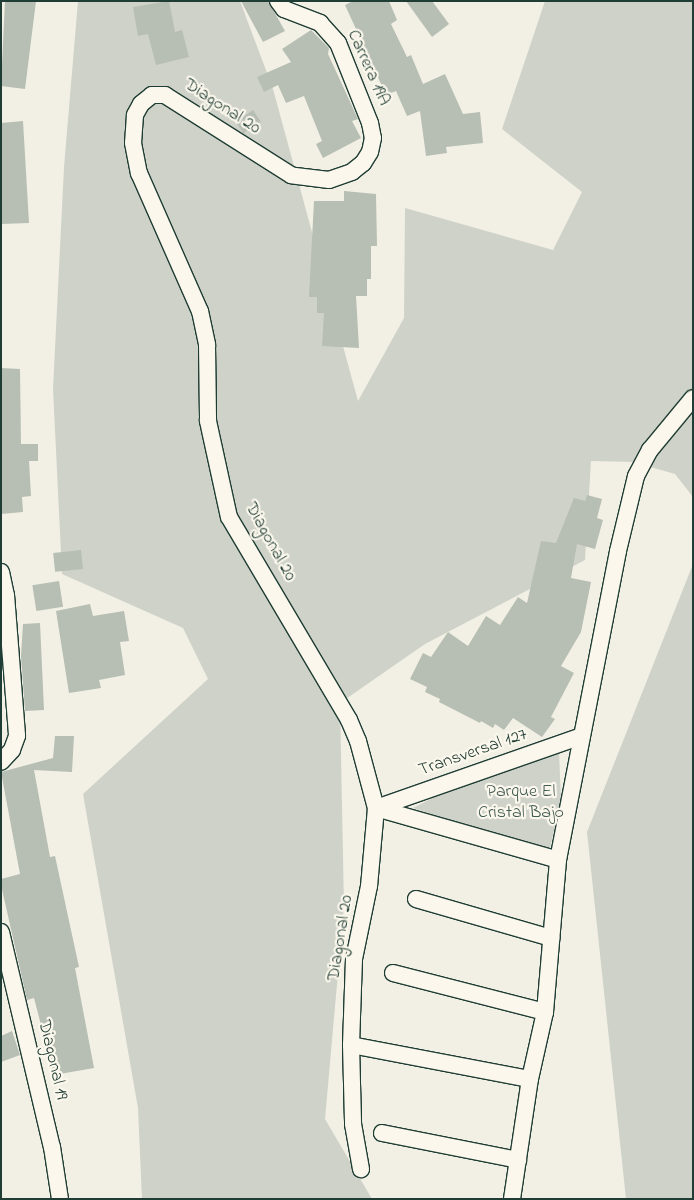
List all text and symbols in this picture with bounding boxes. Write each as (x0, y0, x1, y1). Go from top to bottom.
street label: Carrera 19A (342, 27, 394, 109)
street label: Diagonal 20 (180, 74, 264, 140)
street label: Diagonal 20 (240, 499, 300, 585)
street label: Transversal 127 (416, 724, 530, 782)
park label: Parque El Cristal Bajo (478, 782, 564, 824)
street label: Diagonal 20 (324, 894, 358, 982)
street label: Diagonal 19 (32, 1018, 72, 1102)

